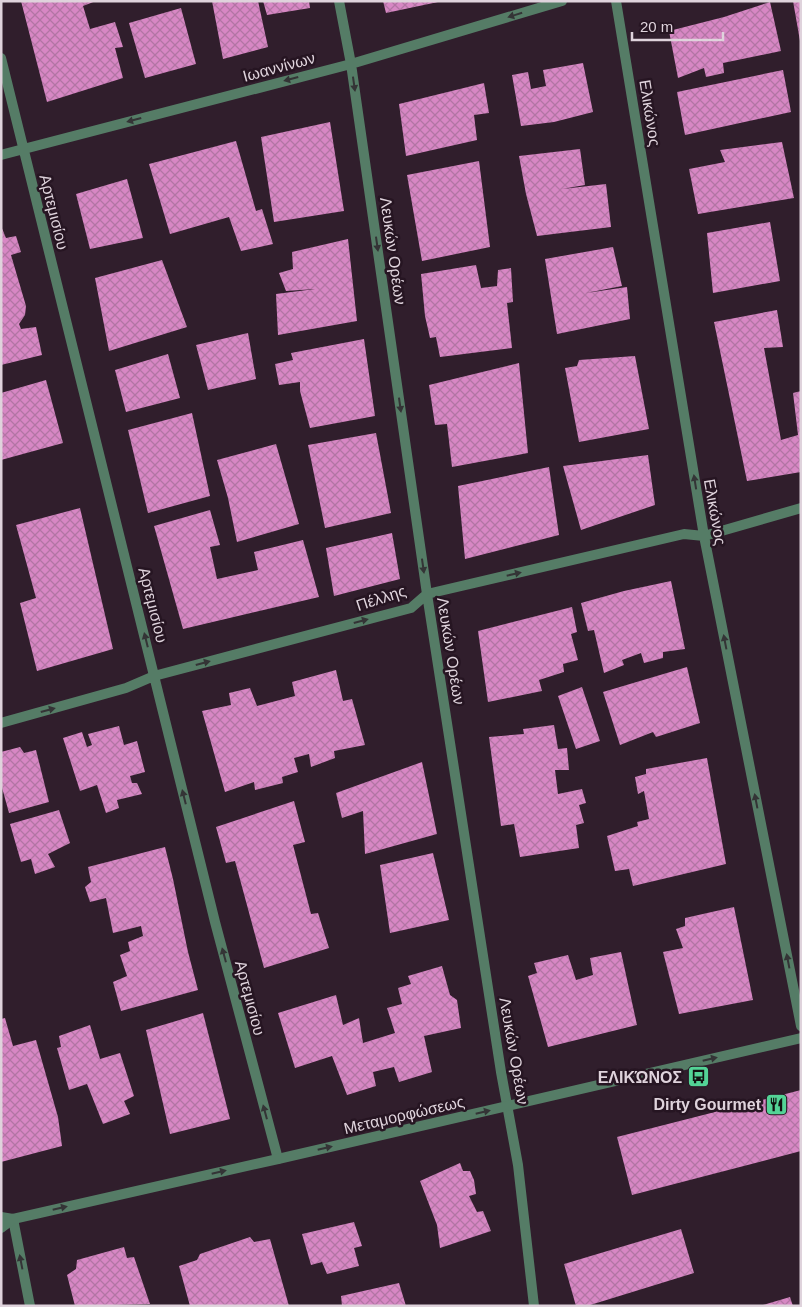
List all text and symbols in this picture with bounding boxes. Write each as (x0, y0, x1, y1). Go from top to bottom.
scale bar (632, 10, 723, 42)
one-way arrow (507, 12, 522, 20)
text: 20 m (640, 18, 673, 35)
street label: Ιωαννίνων (241, 49, 317, 85)
one-way arrow (284, 75, 299, 83)
one-way arrow (350, 76, 358, 92)
street label: Ελικώνος (636, 79, 664, 148)
one-way arrow (127, 117, 142, 125)
street label: Αρτεμισίου (36, 173, 72, 251)
street label: Λευκών Ορέων (377, 196, 409, 306)
one-way arrow (373, 237, 381, 253)
one-way arrow (396, 398, 404, 414)
one-way arrow (691, 474, 699, 490)
street label: Ελικώνος (701, 477, 729, 547)
one-way arrow (419, 558, 427, 574)
street label: Αρτεμισίου (135, 566, 171, 644)
one-way arrow (507, 570, 522, 578)
street label: Πέλλης (354, 582, 408, 614)
street label: Λευκών Ορέων (434, 596, 468, 706)
one-way arrow (353, 617, 368, 625)
one-way arrow (141, 632, 149, 647)
one-way arrow (720, 634, 728, 650)
one-way arrow (196, 659, 211, 667)
one-way arrow (41, 706, 56, 714)
one-way arrow (180, 790, 188, 805)
one-way arrow (752, 793, 760, 809)
one-way arrow (219, 947, 227, 962)
one-way arrow (784, 953, 792, 968)
street label: Αρτεμισίου (232, 959, 268, 1037)
street label: Λευκών Ορέων (496, 996, 532, 1106)
one-way arrow (702, 1055, 717, 1063)
bus stop icon: ΕΛΙΚΏΝΟΣ (686, 1065, 710, 1089)
place label: ΕΛΙΚΏΝΟΣ (598, 1069, 682, 1086)
restaurant icon: Dirty Gourmet (765, 1092, 789, 1116)
street label: Μεταμορφώσεως (342, 1093, 466, 1137)
place label: Dirty Gourmet (653, 1096, 762, 1113)
one-way arrow (261, 1105, 269, 1120)
one-way arrow (476, 1108, 491, 1116)
one-way arrow (318, 1144, 333, 1152)
one-way arrow (211, 1168, 227, 1176)
one-way arrow (53, 1204, 68, 1212)
one-way arrow (17, 1254, 25, 1270)

